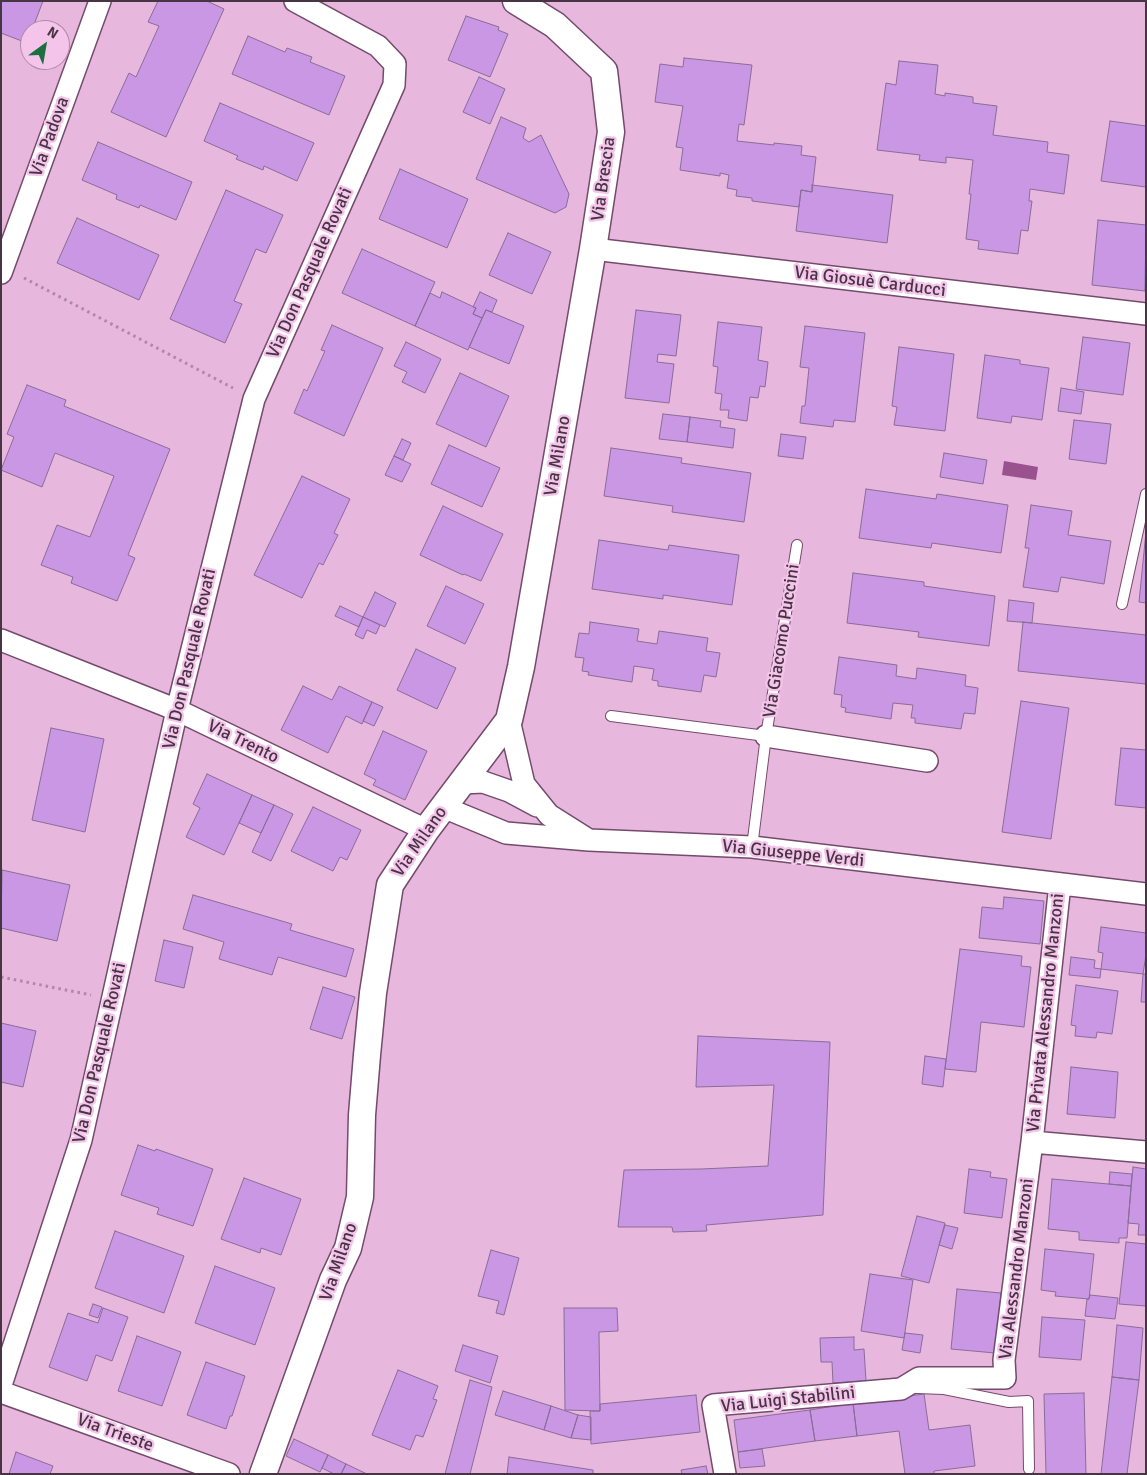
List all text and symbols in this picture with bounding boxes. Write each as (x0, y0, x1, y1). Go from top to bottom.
north arrow (20, 20, 70, 70)
text: N (44, 23, 61, 42)
street label: Via Padova (26, 94, 74, 180)
street label: Via Brescia (587, 136, 621, 222)
street label: Via Don Pasquale Rovati (263, 184, 357, 362)
street label: Via Giosuè Carducci (793, 262, 947, 302)
street label: Via Milano (540, 414, 576, 498)
street label: Via Giacomo Puccini (759, 562, 805, 720)
street label: Via Don Pasquale Rovati (159, 567, 221, 751)
street label: Via Trento (204, 715, 282, 769)
street label: Via Milano (388, 802, 452, 882)
street label: Via Giuseppe Verdi (721, 836, 865, 872)
street label: Via Privata Alessandro Manzoni (1023, 892, 1069, 1134)
street label: Via Don Pasquale Rovati (69, 961, 131, 1145)
street label: Via Alessandro Manzoni (995, 1177, 1039, 1361)
street label: Via Milano (316, 1220, 362, 1304)
street label: Via Luigi Stabilini (720, 1382, 856, 1418)
street label: Via Trieste (74, 1409, 156, 1457)

